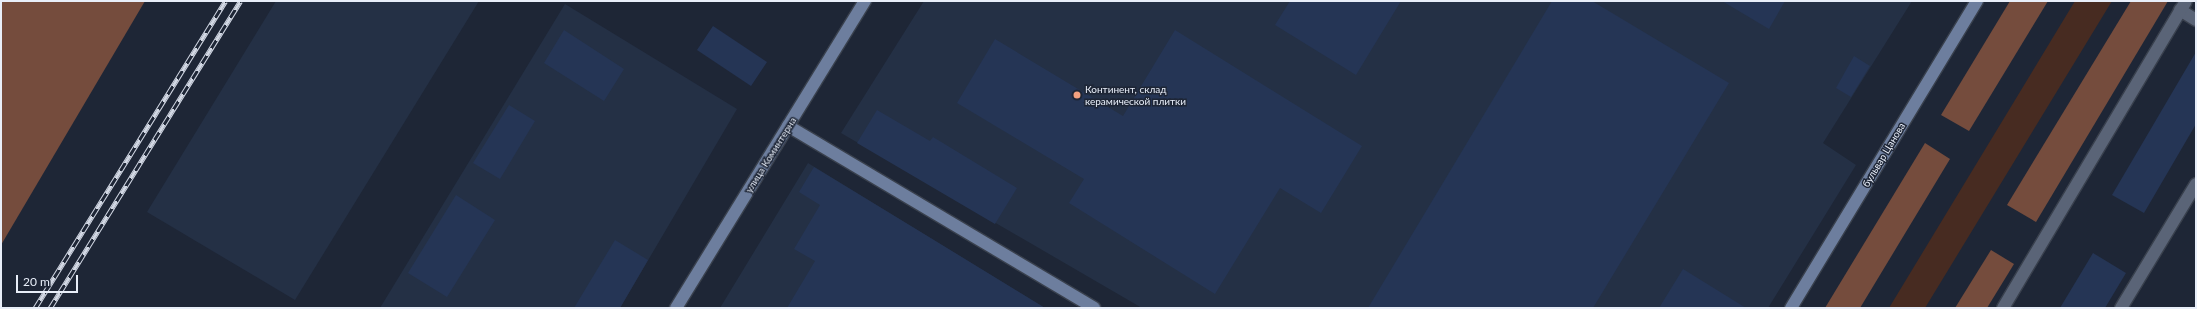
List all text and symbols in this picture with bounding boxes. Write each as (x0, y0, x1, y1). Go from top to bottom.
place label: Континент, склад керамической плитки (1085, 83, 1186, 106)
marker: Континент, склад керамической плитки (1072, 90, 1082, 100)
street label: улица Коминтерна (743, 115, 799, 195)
street label: бульвар Цанова (1860, 121, 1908, 189)
scale bar (18, 267, 80, 293)
text: 20 m (23, 274, 50, 289)

